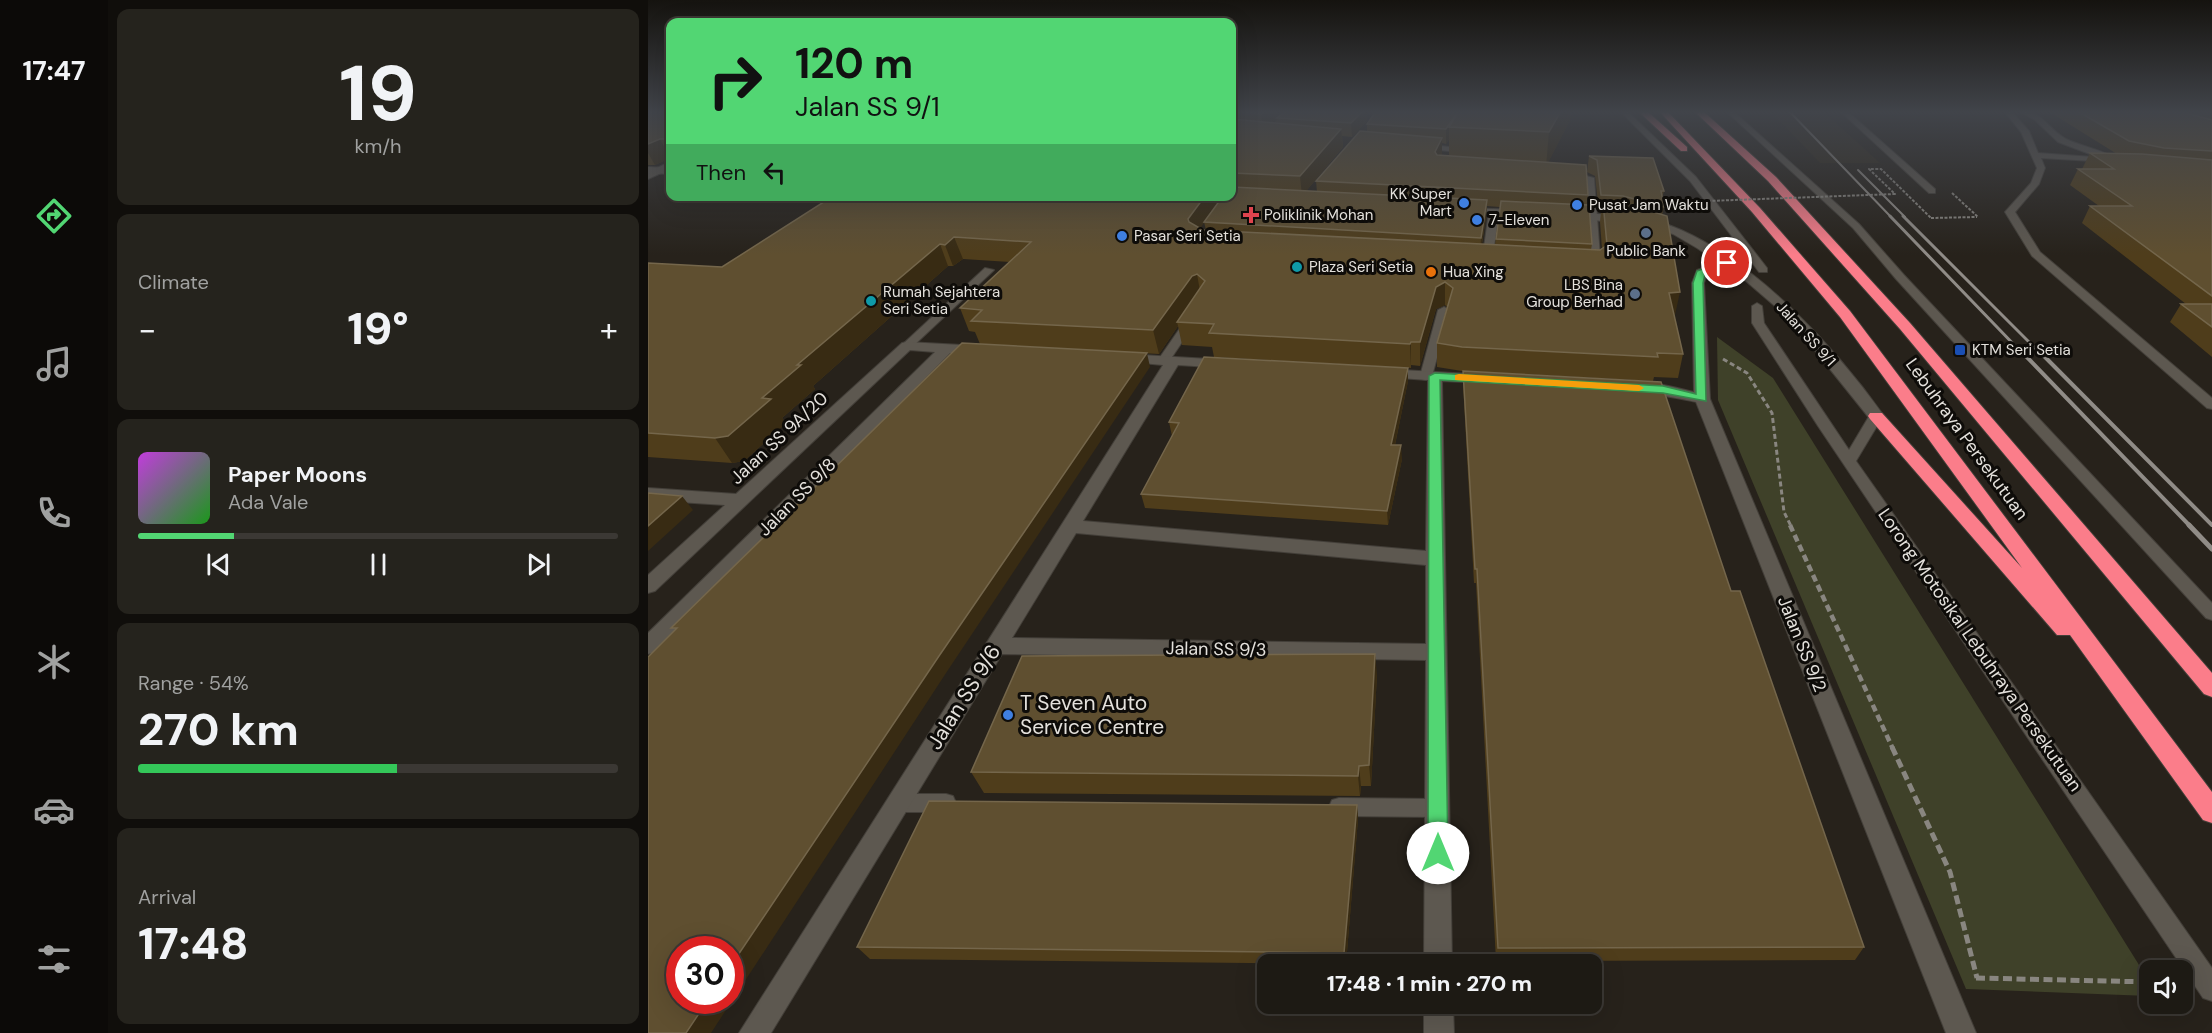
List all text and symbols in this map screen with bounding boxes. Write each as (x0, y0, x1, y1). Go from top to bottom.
text: 120 m (795, 36, 913, 91)
icon: right (696, 42, 774, 120)
text: 19 (339, 43, 417, 144)
text: 17:47 (22, 53, 86, 88)
text: Jalan SS 9/1 (795, 89, 940, 124)
text: km/h (354, 133, 402, 159)
icon: left (758, 156, 791, 189)
text: Then (696, 158, 746, 187)
place label: KK Super Mart (1390, 184, 1452, 221)
icon: directions (33, 195, 75, 237)
place label: Pusat Jam Waktu (1589, 195, 1709, 215)
marker: KK Super Mart (1457, 196, 1471, 210)
marker: Pusat Jam Waktu (1570, 198, 1584, 212)
place label: Poliklinik Mohan (1264, 205, 1373, 225)
marker: Poliklinik Mohan (1242, 206, 1260, 224)
place label: 7-Eleven (1489, 210, 1549, 230)
marker: 7-Eleven (1470, 213, 1484, 227)
place label: Pasar Seri Setia (1134, 226, 1241, 246)
marker: Public Bank (1639, 226, 1653, 240)
marker: Pasar Seri Setia (1115, 229, 1129, 243)
pin (1701, 237, 1752, 288)
place label: Public Bank (1606, 241, 1686, 261)
icon: arrive (1710, 246, 1743, 279)
place label: Plaza Seri Setia (1309, 257, 1413, 277)
marker: Plaza Seri Setia (1290, 260, 1304, 274)
place label: Hua Xing (1443, 262, 1504, 282)
marker: Hua Xing (1424, 265, 1438, 279)
text: Climate (138, 269, 209, 295)
place label: LBS Bina Group Berhad (1526, 275, 1623, 312)
place label: Rumah Sejahtera Seri Setia (883, 282, 1000, 319)
marker: LBS Bina Group Berhad (1628, 287, 1642, 301)
marker: Rumah Sejahtera Seri Setia (864, 294, 878, 308)
street label: Jalan SS 9/1 (1772, 297, 1840, 371)
text: 19° (347, 299, 409, 358)
text: − (138, 308, 156, 351)
text: + (600, 308, 618, 351)
place label: KTM Seri Setia (1972, 340, 2071, 360)
icon: music (33, 343, 75, 385)
marker: KTM Seri Setia (1953, 343, 1967, 357)
street label: Lebuhraya Persekutuan (1900, 353, 2034, 525)
street label: Jalan SS 9A/20 (725, 386, 833, 490)
street label: Jalan SS 9/8 (753, 453, 841, 541)
text: Paper Moons (228, 460, 367, 489)
text: Ada Vale (228, 489, 308, 515)
icon: phone (33, 492, 75, 534)
street label: Lorong Motosikal Lebuhraya Persekutuan (1873, 504, 2087, 796)
icon: previous (202, 548, 235, 581)
icon: pause (362, 548, 395, 581)
icon: next (522, 548, 555, 581)
street label: Jalan SS 9/2 (1772, 593, 1832, 695)
street label: Jalan SS 9/3 (1165, 636, 1267, 662)
street label: Jalan SS 9/6 (921, 639, 1007, 755)
icon: climate (33, 641, 75, 683)
text: Range · 54% (138, 670, 249, 696)
place label: T Seven Auto Service Centre (1020, 689, 1164, 741)
text: 270 km (138, 700, 299, 759)
marker: T Seven Auto Service Centre (1001, 708, 1015, 722)
icon: car (33, 789, 75, 831)
position arrow (1406, 821, 1470, 885)
text: Arrival (138, 884, 196, 910)
text: 17:48 (138, 914, 249, 973)
speed limit sign: 30 (666, 936, 744, 1014)
icon: filters (33, 938, 75, 980)
map controls (2139, 960, 2193, 1014)
button: sound (2139, 960, 2193, 1014)
text: 17:48 · 1 min · 270 m (1327, 969, 1532, 998)

